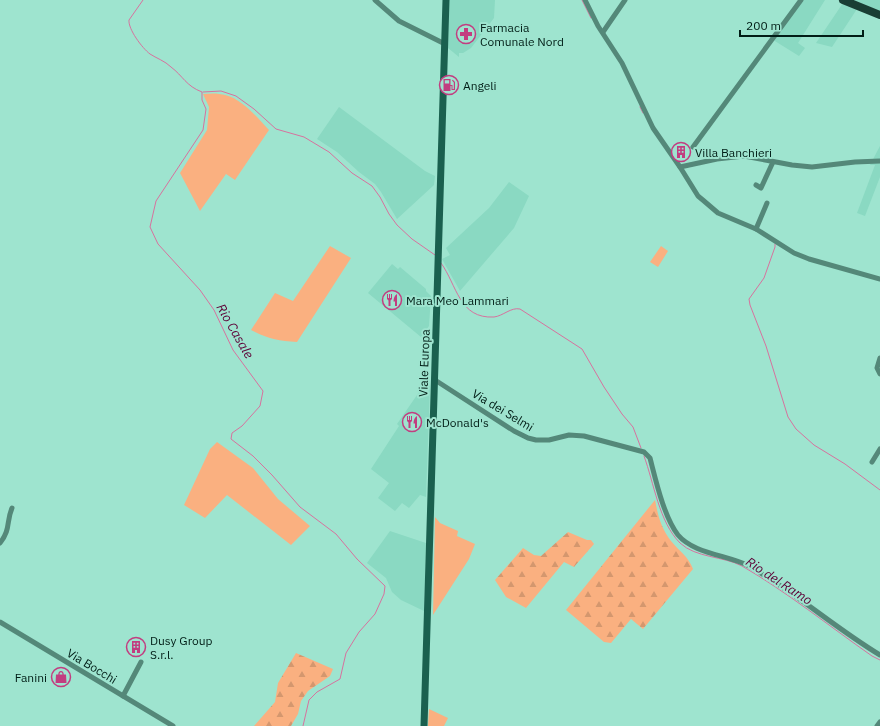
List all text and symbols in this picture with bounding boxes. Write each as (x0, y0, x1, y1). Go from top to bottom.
scale bar (740, 12, 863, 38)
text: 200 m (746, 18, 781, 33)
place label: Farmacia Comunale Nord (480, 20, 564, 49)
pharmacy icon: Farmacia Comunale Nord (455, 23, 477, 45)
fuel station icon: Angeli (438, 74, 460, 96)
place label: Angeli (463, 78, 497, 93)
building icon: Villa Banchieri (670, 141, 692, 163)
place label: Villa Banchieri (695, 145, 772, 160)
restaurant icon: Mara Meo Lammari (381, 289, 403, 311)
place label: Mara Meo Lammari (406, 293, 509, 308)
water label: Rio Casale (212, 300, 258, 362)
street label: Viale Europa (415, 328, 433, 397)
street label: Via dei Selmi (469, 386, 537, 434)
restaurant icon: McDonald's (401, 411, 423, 433)
place label: McDonald's (426, 415, 489, 430)
water label: Rio del Ramo (743, 553, 815, 609)
place label: Dusy Group S.r.l. (150, 633, 213, 662)
building icon: Dusy Group S.r.l. (125, 636, 147, 658)
street label: Via Bocchi (64, 645, 120, 687)
shop icon: Fanini (50, 666, 72, 688)
place label: Fanini (15, 670, 47, 685)

